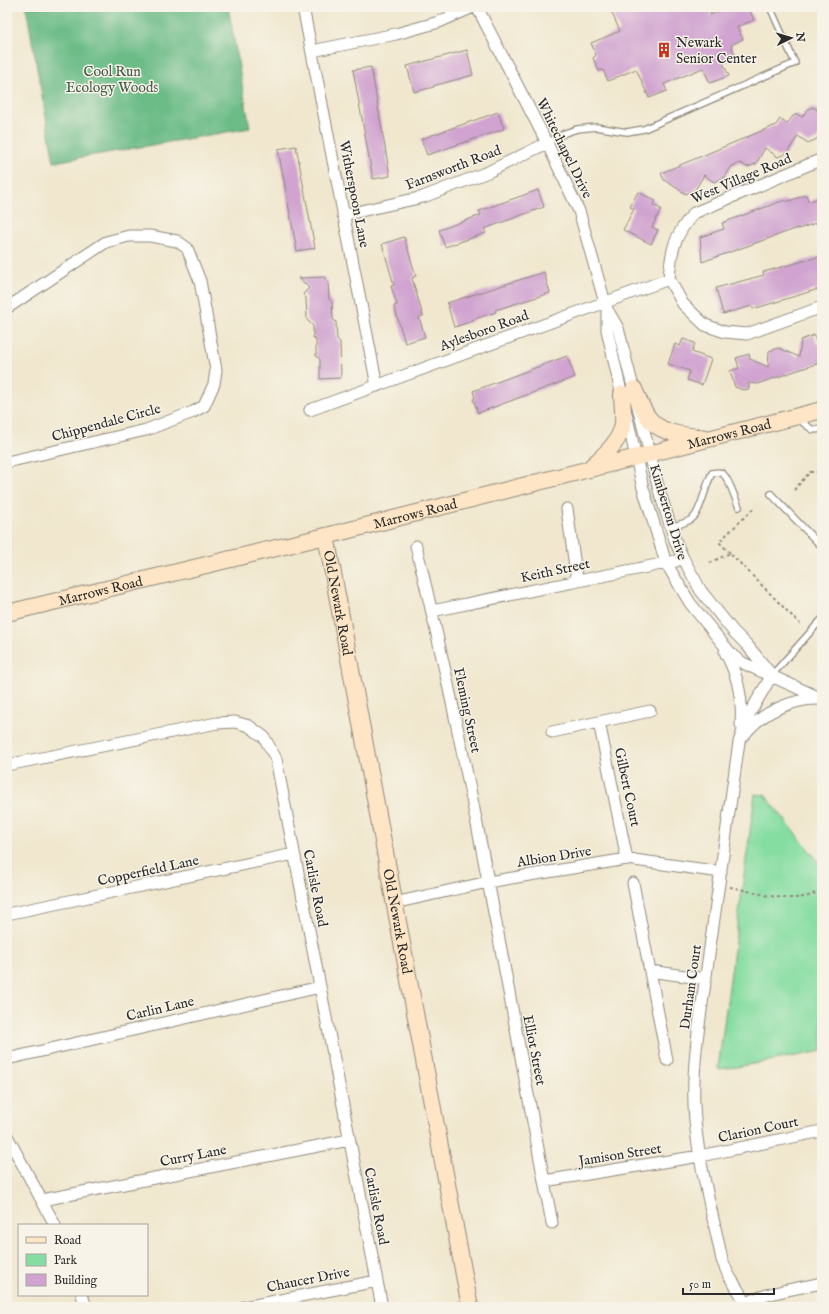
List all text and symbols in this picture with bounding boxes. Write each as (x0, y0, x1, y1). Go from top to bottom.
north arrow (771, 18, 811, 58)
text: N (792, 31, 807, 43)
place label: Newark Senior Center (676, 34, 757, 68)
building icon: Newark Senior Center (655, 41, 673, 59)
park label: Cool Run Ecology Woods (66, 63, 158, 97)
street label: Whitechapel Drive (532, 95, 596, 202)
street label: Witherspoon Lane (335, 139, 373, 250)
street label: Farnsworth Road (403, 141, 504, 194)
street label: West Village Road (689, 149, 795, 208)
street label: Aylesboro Road (436, 306, 532, 356)
street label: Chippendale Circle (50, 400, 163, 446)
street label: Marrows Road (685, 415, 774, 454)
street label: Kimberton Drive (645, 462, 691, 563)
street label: Marrows Road (371, 495, 460, 534)
street label: Old Newark Road (319, 549, 356, 658)
street label: Keith Street (519, 555, 592, 587)
street label: Marrows Road (57, 573, 145, 610)
street label: Fleming Street (449, 666, 485, 755)
street label: Gilbert Court (610, 746, 644, 829)
street label: Albion Drive (515, 842, 593, 872)
street label: Carlisle Road (299, 848, 331, 929)
street label: Copperfield Lane (96, 851, 201, 890)
street label: Old Newark Road (378, 867, 416, 976)
street label: Durham Court (676, 943, 706, 1031)
street label: Carlin Lane (124, 992, 197, 1026)
street label: Elliot Street (518, 1014, 550, 1087)
street label: Clarion Court (717, 1113, 800, 1147)
street label: Jamison Street (575, 1140, 663, 1171)
street label: Curry Lane (158, 1141, 229, 1171)
street label: Carlisle Road (360, 1166, 392, 1247)
legend (18, 1224, 148, 1296)
text: Road (54, 1233, 82, 1248)
text: Park (54, 1253, 77, 1268)
street label: Chaucer Drive (265, 1263, 352, 1297)
scale bar (683, 1270, 774, 1296)
text: Building (54, 1273, 98, 1288)
text: 50 m (689, 1277, 711, 1292)

